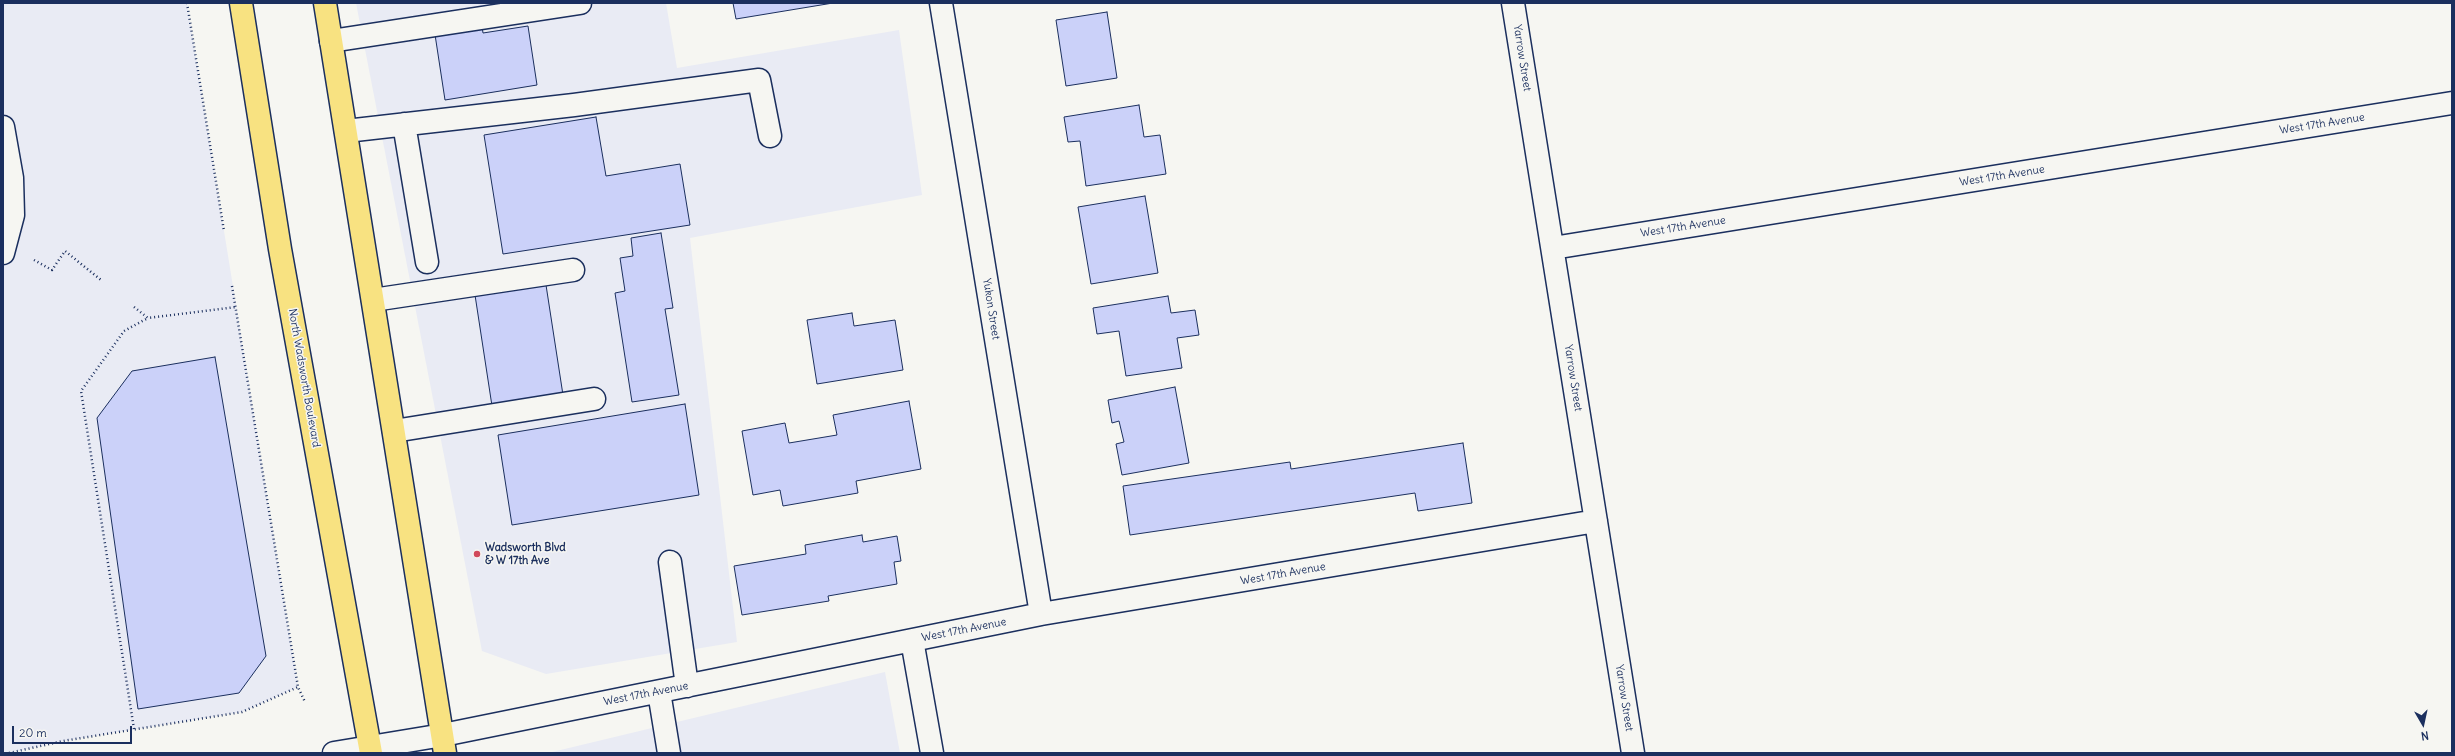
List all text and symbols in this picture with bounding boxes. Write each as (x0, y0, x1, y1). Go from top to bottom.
street label: Yarrow Street (1510, 24, 1534, 92)
street label: West 17th Avenue (2278, 111, 2366, 137)
street label: West 17th Avenue (1958, 163, 2046, 189)
street label: West 17th Avenue (1639, 214, 1727, 240)
street label: Yukon Street (980, 277, 1002, 341)
street label: North Wadsworth Boulevard (285, 308, 323, 448)
street label: Yarrow Street (1561, 344, 1585, 412)
place label: Wadsworth Blvd & W 17th Ave (485, 541, 566, 567)
marker: Wadsworth Blvd & W 17th Ave (472, 549, 482, 559)
street label: West 17th Avenue (1239, 560, 1327, 588)
street label: West 17th Avenue (920, 615, 1008, 645)
street label: Yarrow Street (1612, 664, 1636, 732)
street label: West 17th Avenue (602, 679, 690, 709)
north arrow (2403, 704, 2443, 744)
scale bar (14, 718, 134, 744)
text: 20 m (19, 725, 47, 740)
text: N (2420, 728, 2430, 743)

